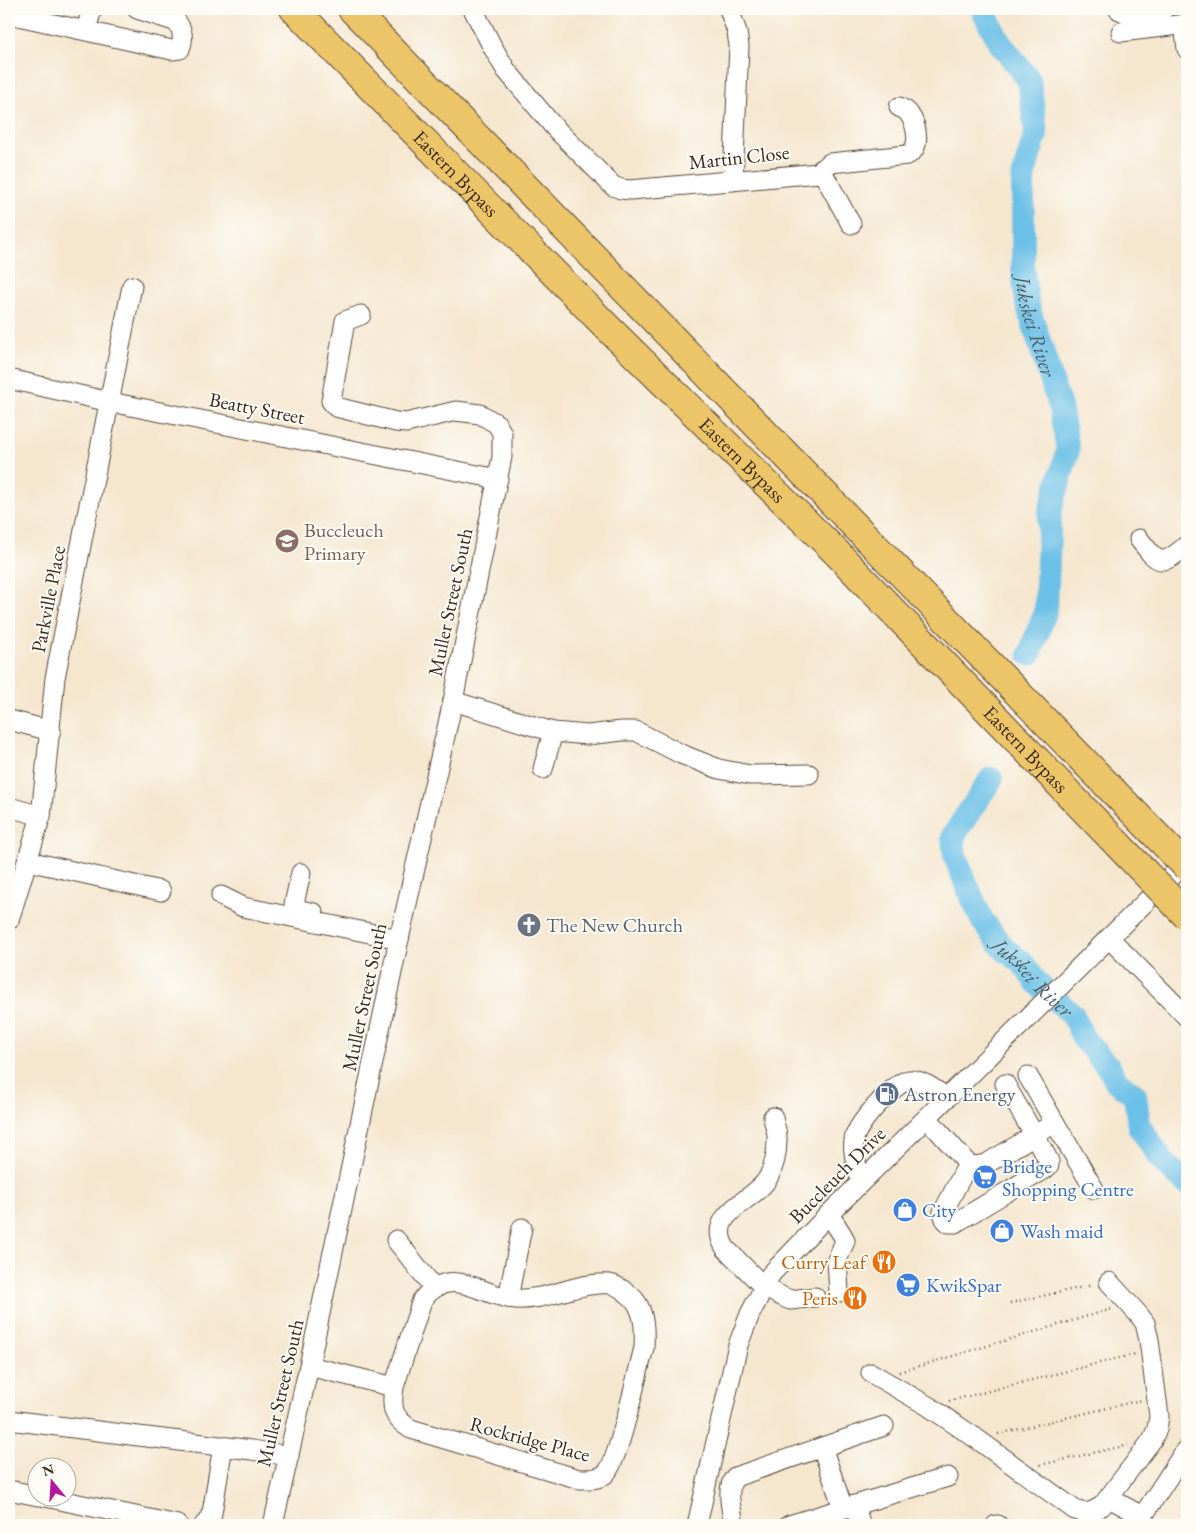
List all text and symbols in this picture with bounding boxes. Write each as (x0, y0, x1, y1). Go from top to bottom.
street label: Eastern Bypass (407, 125, 505, 223)
street label: Martin Close (687, 139, 791, 175)
water label: Jukskei River (1010, 271, 1063, 381)
street label: Beatty Street (207, 386, 308, 430)
street label: Eastern Bypass (693, 412, 791, 509)
place label: Buccleuch Primary (304, 517, 384, 566)
street label: Muller Street South (422, 525, 478, 679)
school or university icon: Buccleuch Primary (274, 528, 300, 554)
street label: Parkville Place (25, 543, 71, 655)
street label: Eastern Bypass (978, 700, 1074, 798)
church icon: The New Church (516, 912, 542, 938)
place label: The New Church (546, 912, 683, 938)
street label: Muller Street South (336, 920, 392, 1074)
water label: Jukskei River (985, 930, 1080, 1024)
fuel station icon: Astron Energy (874, 1081, 900, 1107)
place label: Astron Energy (903, 1081, 1016, 1107)
street label: Buccleuch Drive (783, 1121, 891, 1229)
place label: Bridge Shopping Centre (1002, 1153, 1134, 1202)
supermarket icon: Bridge Shopping Centre (972, 1164, 998, 1190)
shop icon: City (892, 1197, 918, 1223)
place label: City (922, 1197, 956, 1223)
shop icon: Wash maid (989, 1218, 1015, 1244)
place label: Wash maid (1020, 1218, 1104, 1244)
place label: Curry Leaf (781, 1249, 869, 1275)
restaurant icon: Curry Leaf (871, 1249, 897, 1275)
supermarket icon: KwikSpar (895, 1272, 921, 1298)
place label: KwikSpar (926, 1272, 1002, 1298)
place label: Peris (802, 1285, 838, 1311)
restaurant icon: Peris (842, 1285, 868, 1311)
street label: Muller Street South (250, 1317, 310, 1469)
street label: Rockridge Place (467, 1410, 593, 1468)
north arrow (28, 1456, 78, 1506)
text: N (40, 1459, 57, 1480)

